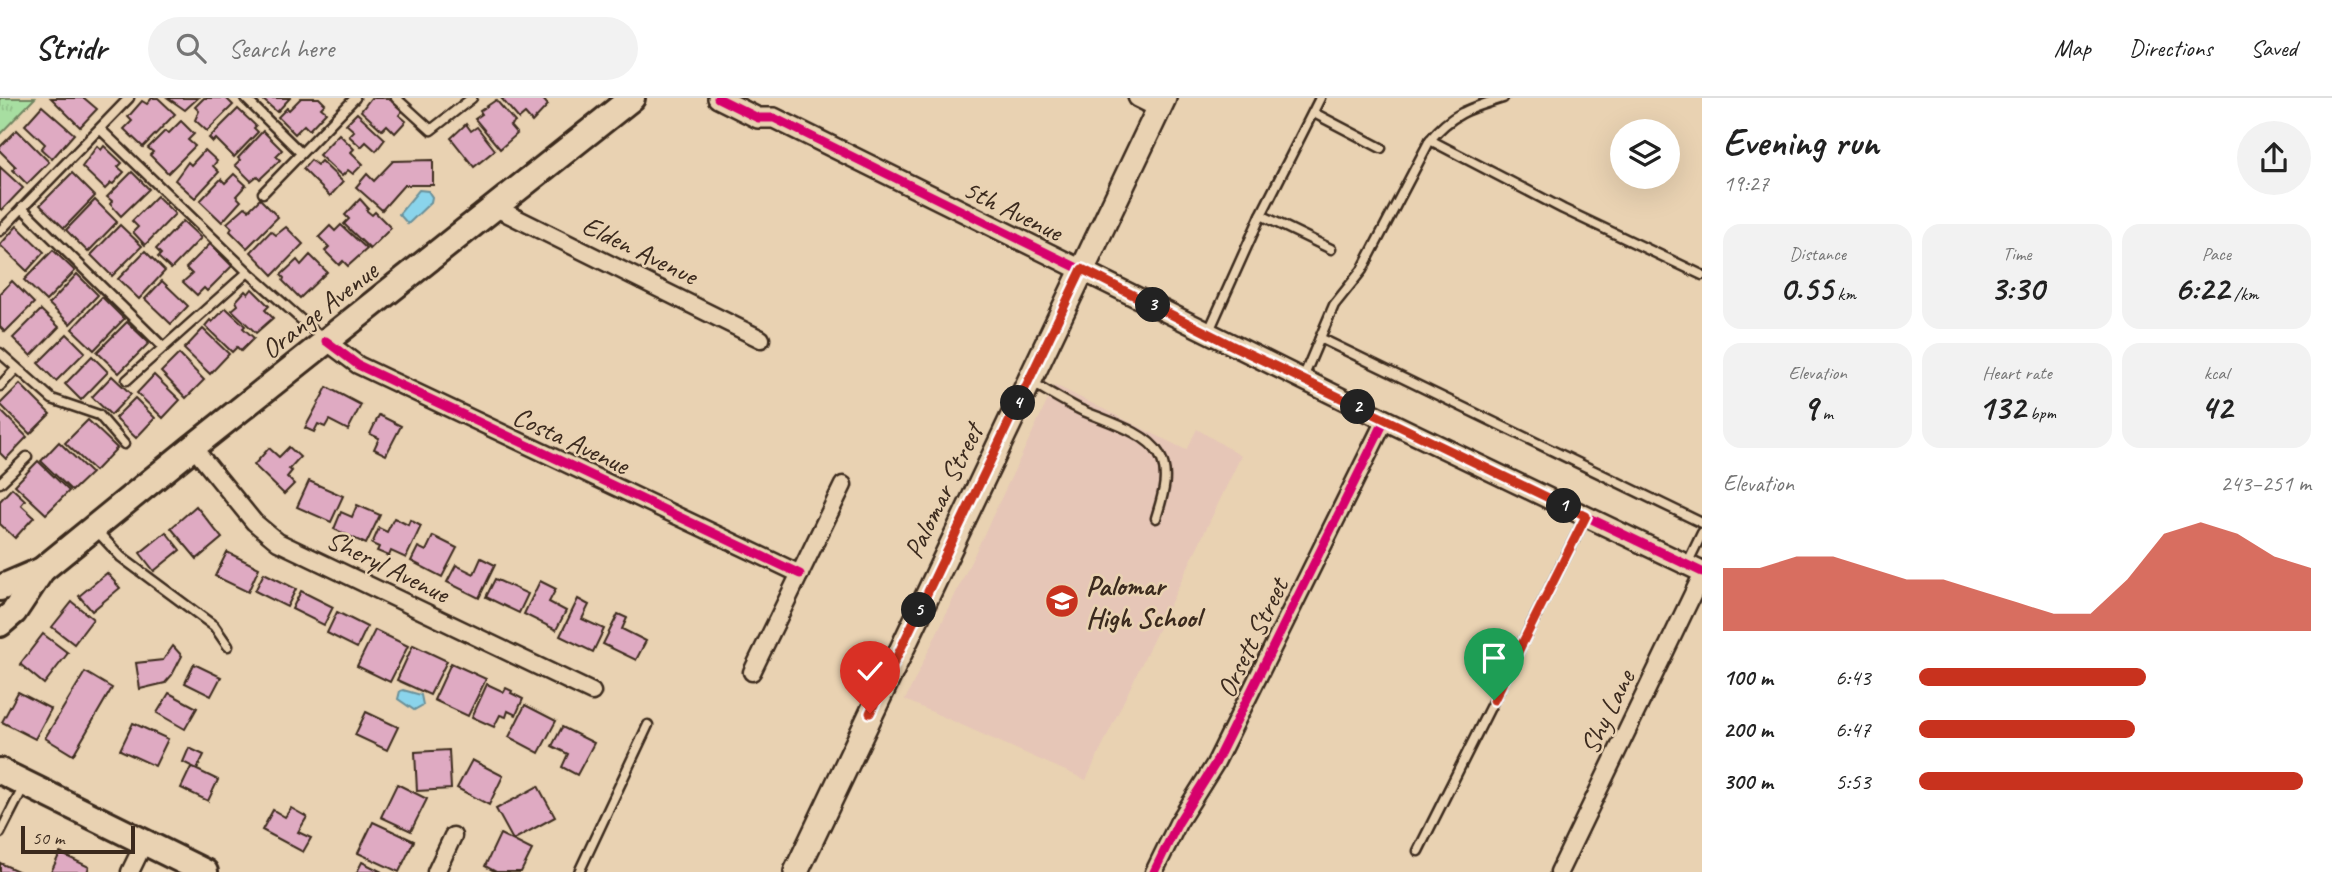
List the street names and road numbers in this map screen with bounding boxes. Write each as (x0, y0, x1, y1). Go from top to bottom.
street label: 5th Avenue (958, 171, 1070, 250)
street label: Elden Avenue (577, 207, 705, 294)
street label: Orange Avenue (254, 252, 386, 367)
street label: Costa Avenue (507, 398, 636, 483)
street label: Palomar Street (895, 415, 992, 564)
street label: Sheryl Avenue (321, 521, 457, 611)
street label: Orsett Street (1208, 570, 1297, 703)
street label: Shy Lane (1572, 662, 1643, 760)

